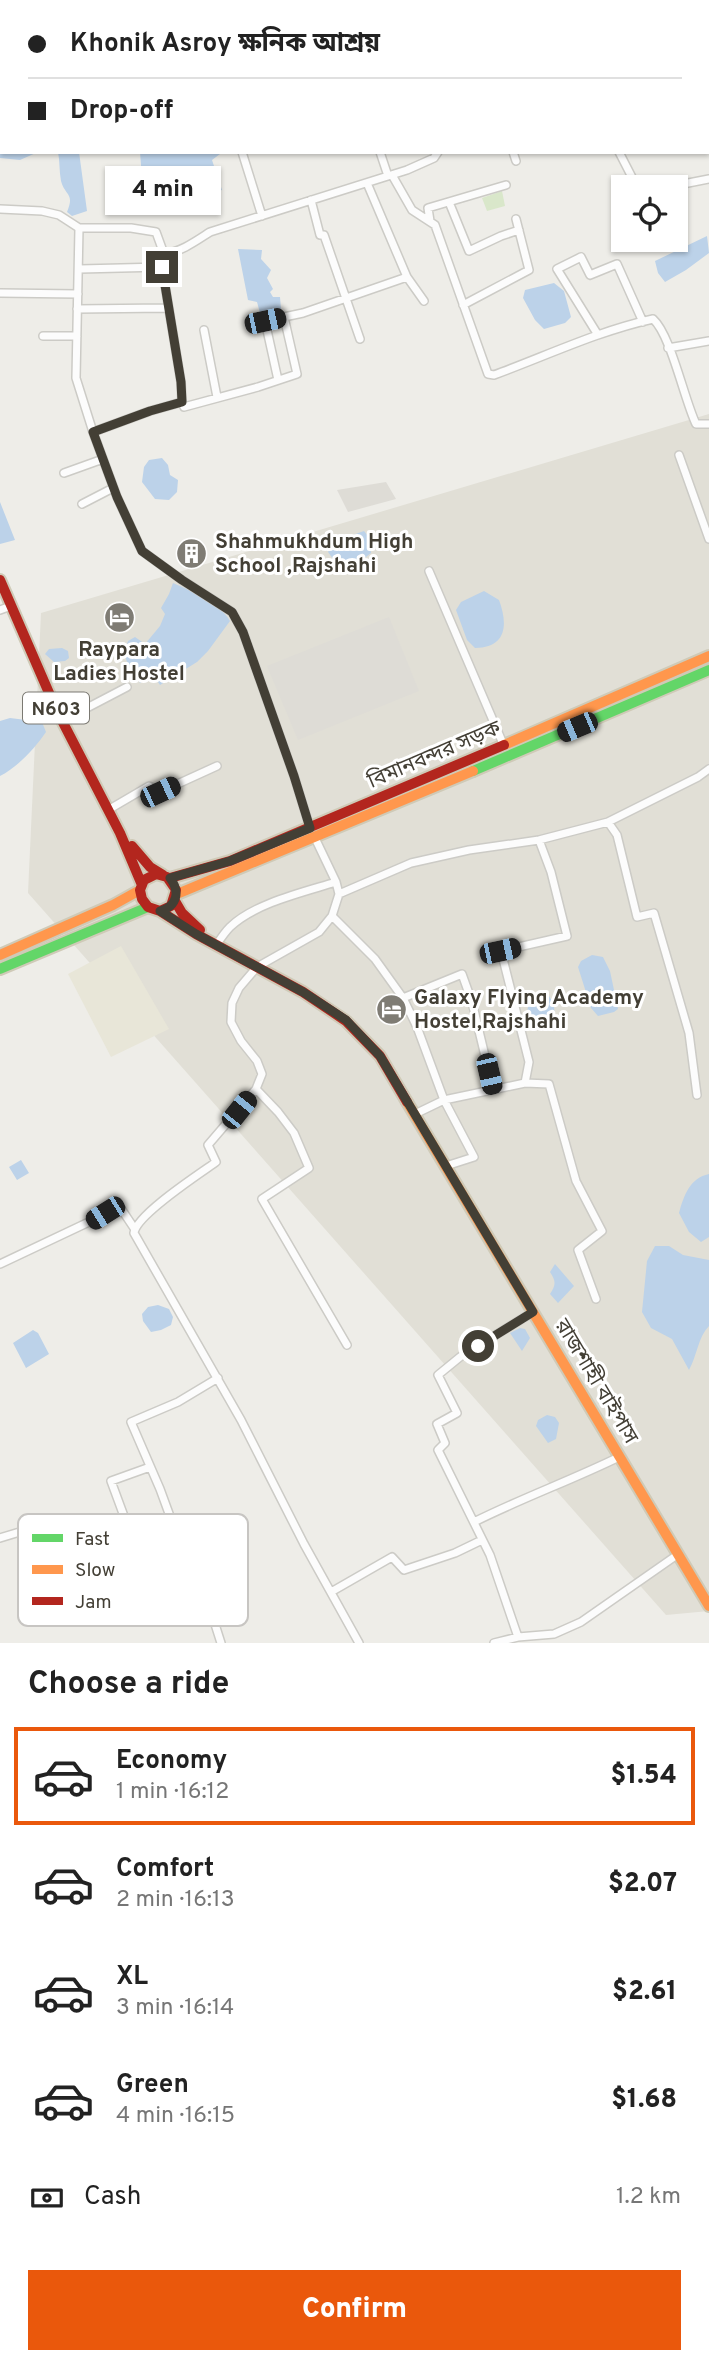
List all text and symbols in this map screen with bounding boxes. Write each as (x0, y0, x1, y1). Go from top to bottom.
text: Khonik Asroy ক্ষনিক আশ্রয় (70, 28, 380, 61)
text: Drop-off (70, 95, 173, 128)
callout: 4 min (104, 166, 220, 215)
map controls (611, 175, 688, 252)
button: locate (611, 175, 688, 252)
text: 4 min (132, 176, 194, 205)
route end (146, 251, 178, 283)
car (243, 306, 288, 336)
place label: Shahmukhdum High School ,Rajshahi (215, 529, 414, 580)
building icon: Shahmukhdum High School ,Rajshahi (175, 536, 209, 570)
hotel icon: Raypara Ladies Hostel (102, 600, 136, 634)
place label: Raypara Ladies Hostel (53, 637, 185, 688)
road number: N603 (23, 692, 89, 723)
car (554, 709, 601, 745)
street label: বিমানবন্দর সড়ক (363, 715, 506, 796)
car (137, 774, 184, 810)
car (478, 936, 523, 966)
place label: Galaxy Flying Academy Hostel,Rajshahi (414, 985, 644, 1036)
hotel icon: Galaxy Flying Academy Hostel,Rajshahi (374, 992, 408, 1026)
car (475, 1051, 504, 1097)
car (218, 1087, 261, 1133)
car (82, 1193, 129, 1233)
street label: রাজশাহী বাইপাস (547, 1314, 644, 1450)
route start (462, 1330, 494, 1362)
legend (18, 1514, 248, 1626)
text: Fast (75, 1528, 110, 1552)
text: Slow (75, 1559, 115, 1583)
text: Jam (75, 1591, 112, 1615)
text: Choose a ride (28, 1665, 229, 1705)
icon: car (32, 1745, 95, 1808)
text: Economy (116, 1745, 227, 1778)
text: $1.54 (611, 1760, 677, 1793)
text: 1 min · 16:12 (116, 1778, 229, 1807)
icon: car (32, 1853, 95, 1916)
text: Comfort (116, 1853, 214, 1886)
text: $2.07 (608, 1868, 677, 1901)
text: 2 min · 16:13 (116, 1886, 234, 1915)
icon: car (32, 1961, 95, 2024)
text: XL (116, 1961, 148, 1994)
text: $2.61 (612, 1976, 677, 2009)
text: 3 min · 16:14 (116, 1994, 234, 2023)
icon: car (32, 2069, 95, 2132)
text: Green (116, 2069, 189, 2102)
text: $1.68 (611, 2084, 677, 2117)
text: 4 min · 16:15 (116, 2102, 235, 2131)
icon: cash (28, 2179, 66, 2217)
text: Cash (84, 2181, 141, 2214)
text: 1.2 km (616, 2183, 681, 2212)
button: Confirm (28, 2270, 681, 2350)

